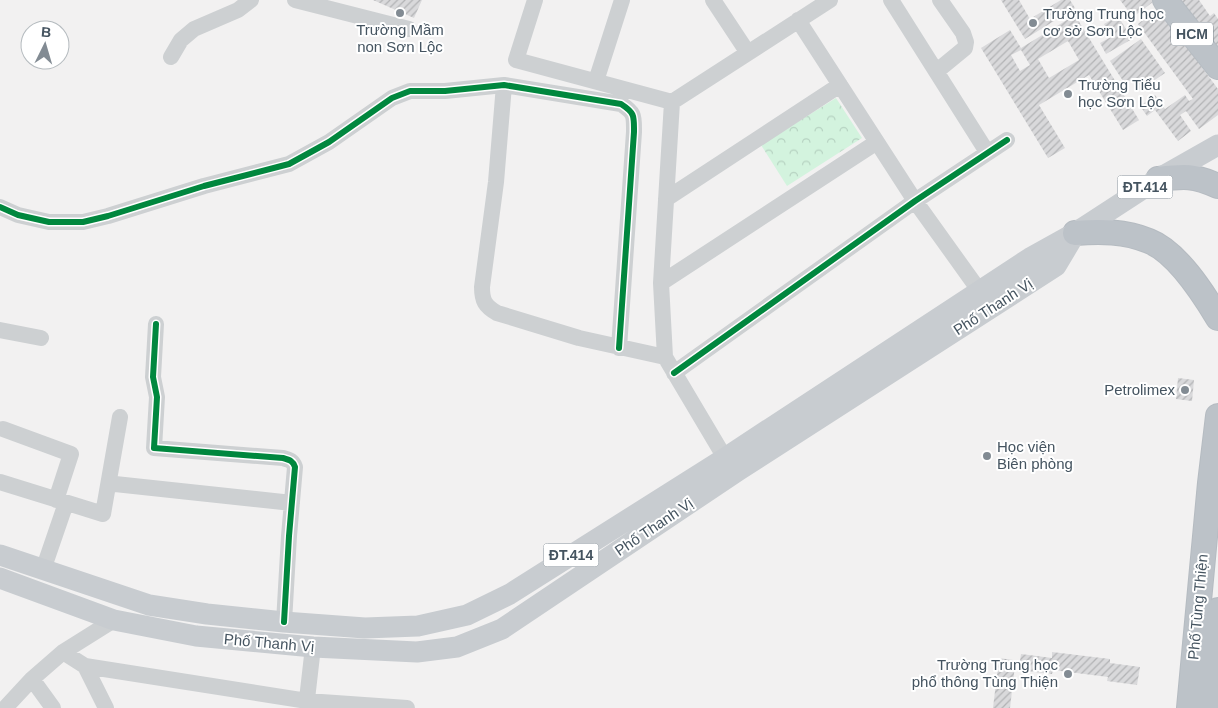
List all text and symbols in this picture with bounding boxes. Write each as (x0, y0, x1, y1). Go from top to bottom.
place label: Trường Trung học cơ sở Sơn Lộc (1043, 5, 1165, 39)
marker: Trường Mầm non Sơn Lộc (394, 7, 406, 19)
marker: Trường Trung học cơ sở Sơn Lộc (1027, 17, 1039, 29)
north arrow (20, 20, 70, 70)
place label: Trường Mầm non Sơn Lộc (356, 21, 444, 55)
road number: HCM (1171, 22, 1213, 46)
text: B (40, 24, 52, 40)
place label: Trường Tiểu học Sơn Lộc (1078, 76, 1163, 110)
marker: Trường Tiểu học Sơn Lộc (1062, 88, 1074, 100)
road number: ĐT.414 (1118, 176, 1172, 198)
street label: Phố Thanh Vị (950, 275, 1035, 338)
place label: Petrolimex (1104, 381, 1175, 398)
marker: Petrolimex (1179, 384, 1191, 396)
place label: Học viện Biên phòng (997, 438, 1073, 472)
marker: Học viện Biên phòng (981, 450, 993, 462)
street label: Phố Thanh Vị (611, 494, 696, 559)
road number: ĐT.414 (544, 544, 598, 566)
street label: Phố Tùng Thiện (1184, 553, 1211, 661)
street label: Phố Thanh Vị (223, 630, 315, 655)
place label: Trường Trung học phổ thông Tùng Thiện (912, 656, 1058, 690)
marker: Trường Trung học phổ thông Tùng Thiện (1062, 668, 1074, 680)

